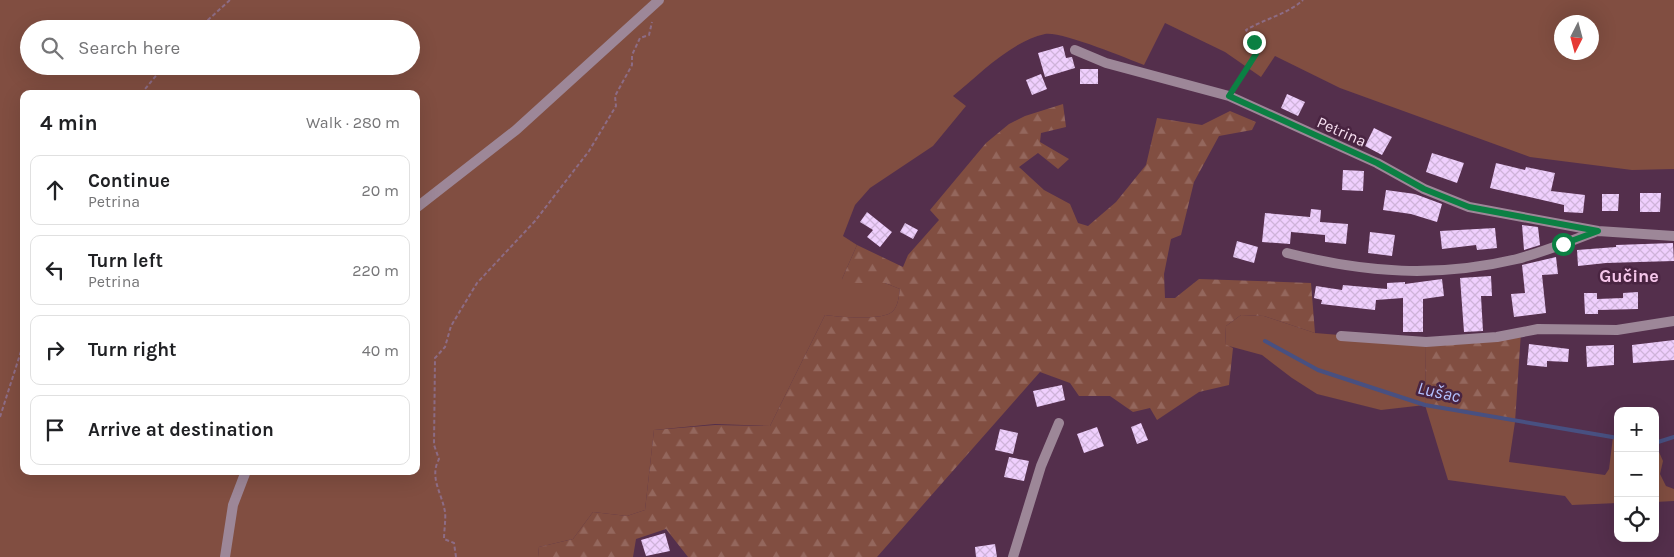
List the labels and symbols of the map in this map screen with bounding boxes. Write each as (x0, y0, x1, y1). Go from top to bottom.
north arrow (1554, 15, 1599, 60)
route end (1243, 31, 1266, 54)
street label: Petrina (1314, 112, 1369, 151)
route start (1552, 233, 1575, 256)
district label: Gučine (1599, 265, 1659, 287)
water label: Lušac (1416, 377, 1463, 407)

